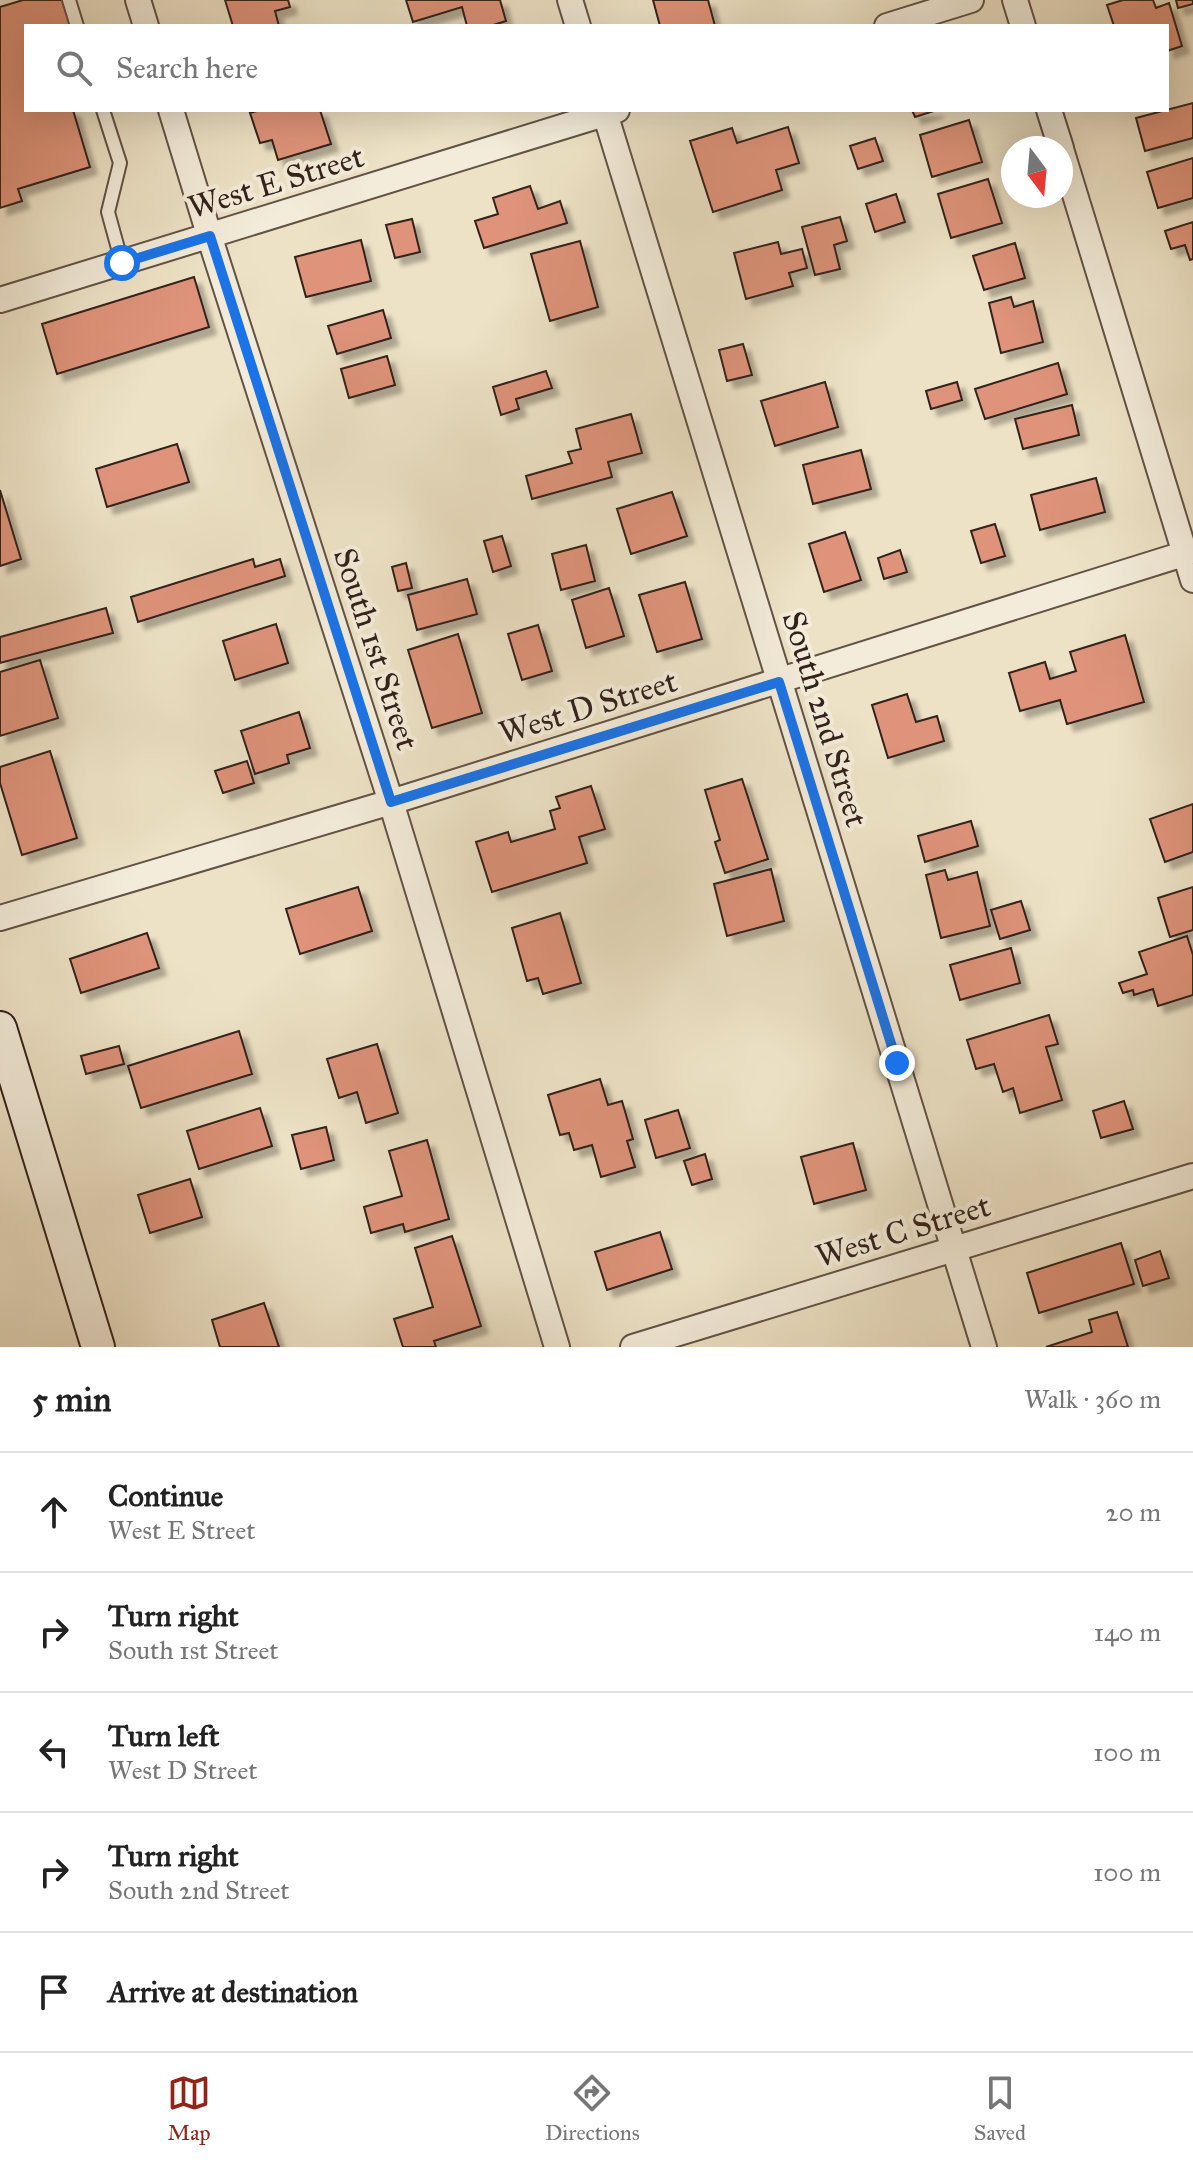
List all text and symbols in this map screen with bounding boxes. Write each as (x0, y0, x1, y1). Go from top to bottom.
search box (24, 24, 1169, 112)
icon: search (52, 46, 96, 90)
text: Search here (116, 50, 258, 86)
north arrow (1001, 136, 1073, 208)
street label: West E Street (183, 137, 369, 227)
route start (104, 245, 140, 281)
street label: South 1st Street (325, 543, 427, 755)
street label: South 2nd Street (774, 606, 876, 832)
street label: West D Street (494, 661, 682, 753)
route end (879, 1045, 915, 1081)
street label: West C Street (811, 1186, 995, 1276)
text: 5 min (32, 1379, 111, 1420)
text: Walk · 360 m (1024, 1383, 1161, 1415)
text: Continue (108, 1478, 223, 1514)
icon: ahead (32, 1490, 76, 1534)
text: 20 m (1106, 1496, 1161, 1528)
text: West E Street (108, 1514, 256, 1546)
text: Turn right (108, 1598, 239, 1634)
icon: right (32, 1610, 76, 1654)
text: 140 m (1094, 1616, 1161, 1648)
text: South 1st Street (108, 1634, 279, 1666)
text: Turn left (108, 1718, 219, 1754)
icon: left (32, 1730, 76, 1774)
text: 100 m (1093, 1736, 1161, 1768)
text: West D Street (108, 1754, 257, 1786)
text: Turn right (108, 1838, 239, 1874)
icon: right (32, 1850, 76, 1894)
text: 100 m (1093, 1856, 1161, 1888)
text: South 2nd Street (108, 1874, 290, 1906)
icon: arrive (32, 1970, 76, 2014)
text: Arrive at destination (108, 1974, 358, 2010)
tab: Map (167, 2071, 211, 2146)
tab: Directions (545, 2071, 640, 2146)
tab: Saved (974, 2071, 1026, 2146)

